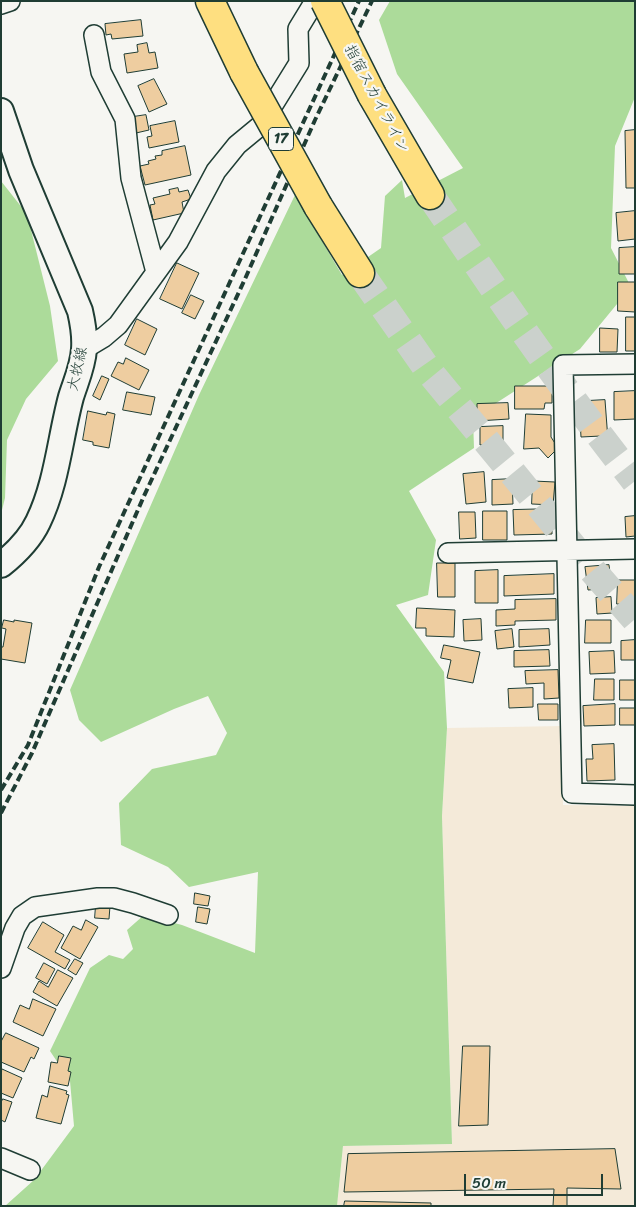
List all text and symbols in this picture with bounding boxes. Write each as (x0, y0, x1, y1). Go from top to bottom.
street label: 指宿スカイライン (340, 42, 412, 156)
road number: 17 (268, 128, 294, 150)
street label: 大牧線 (64, 345, 92, 393)
scale bar (466, 1164, 605, 1196)
text: 50 m (472, 1170, 506, 1196)

